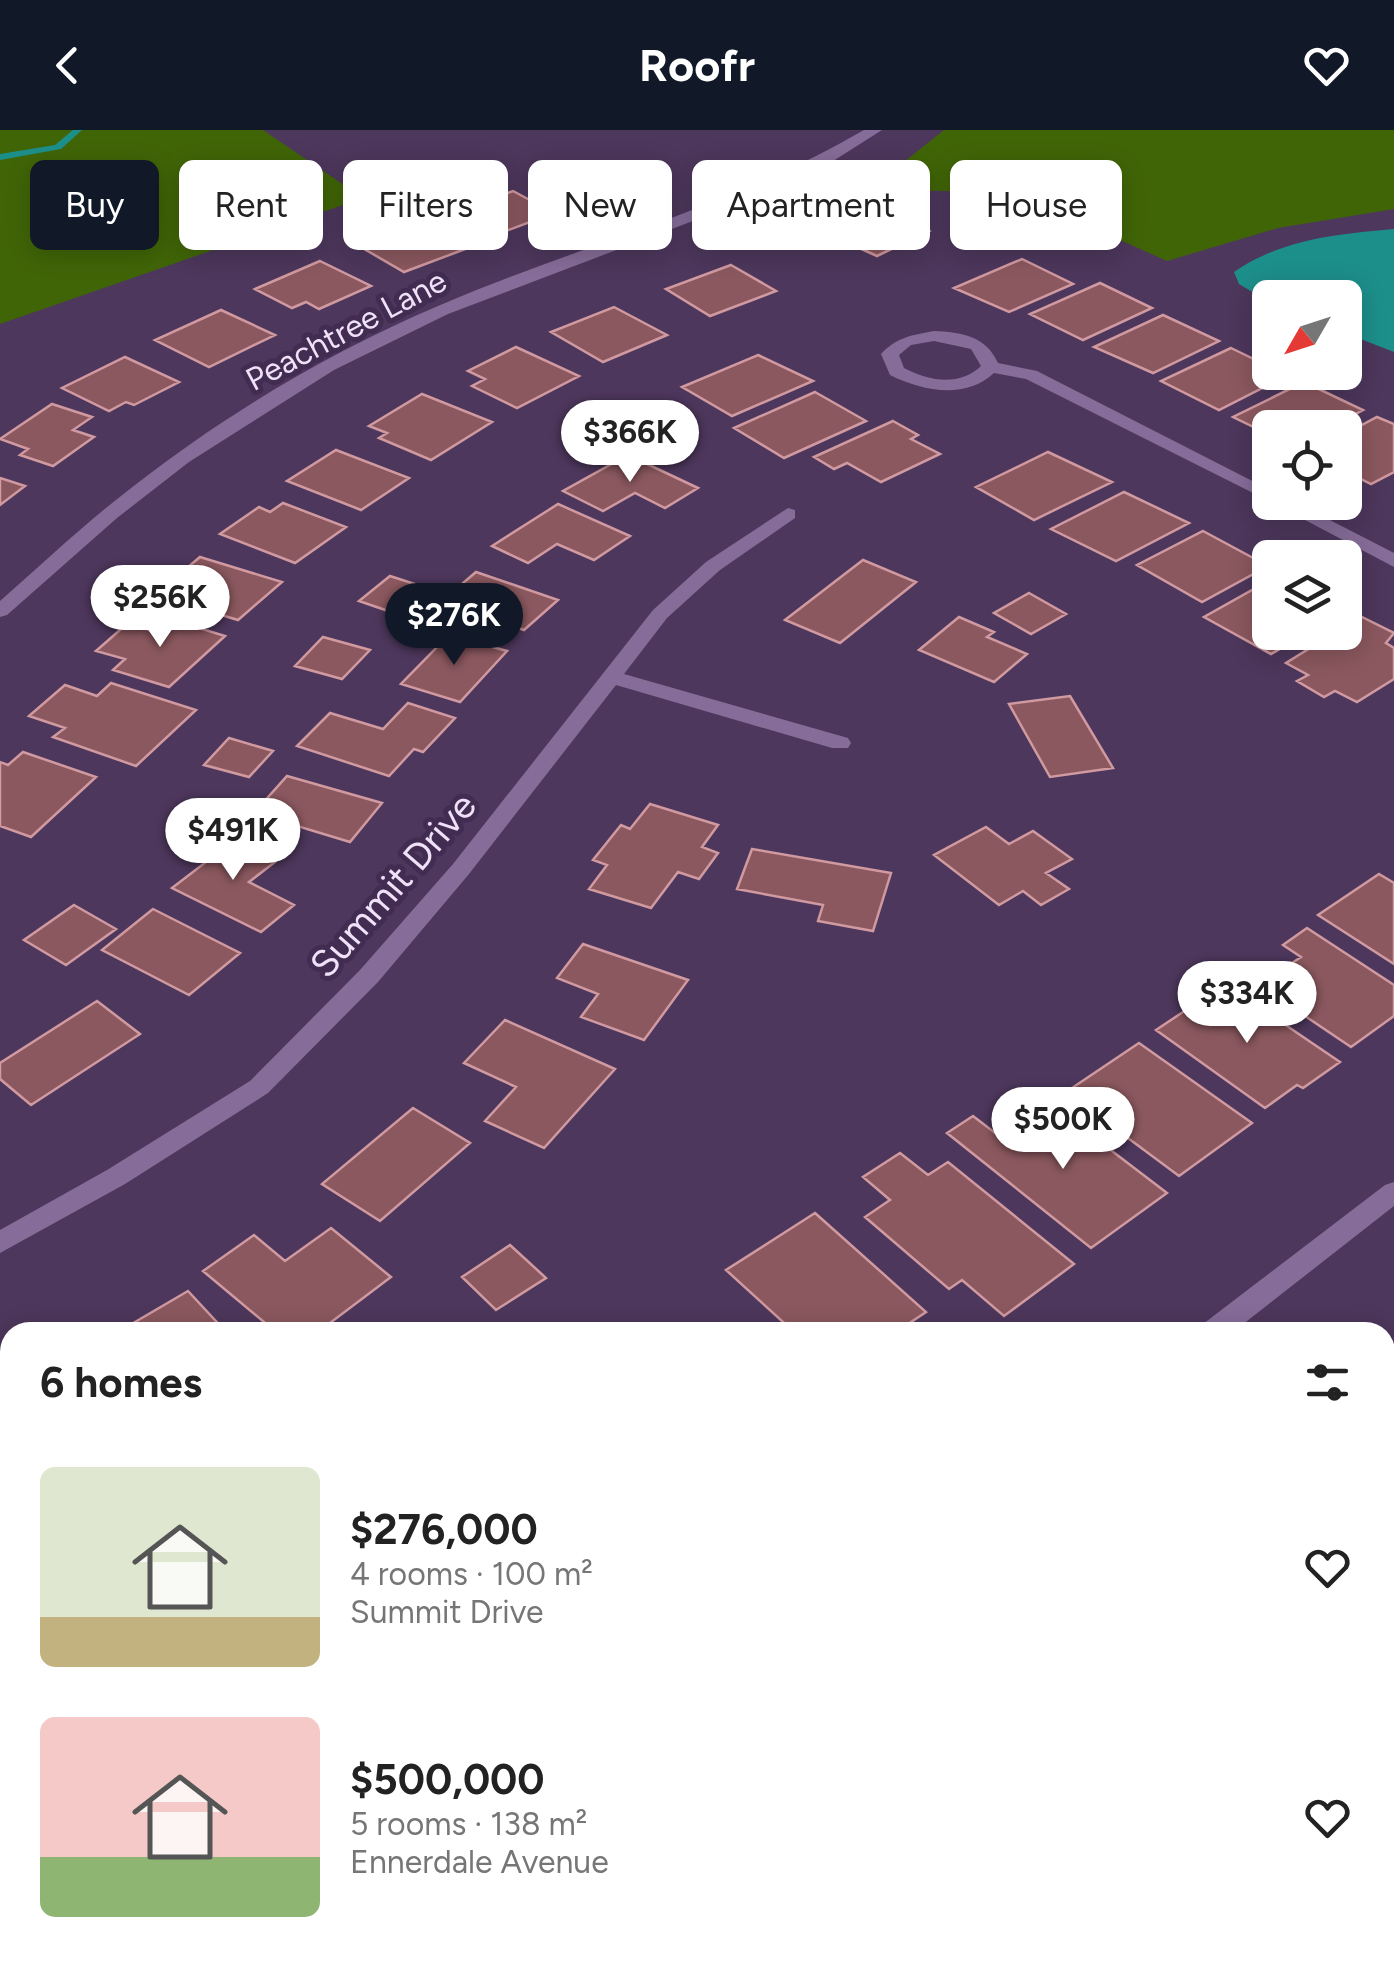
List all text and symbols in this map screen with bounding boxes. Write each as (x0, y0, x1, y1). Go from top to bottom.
icon: back (40, 38, 95, 93)
text: Roofr (639, 38, 755, 92)
icon: heart (1299, 38, 1354, 93)
chip: Buy (30, 160, 159, 250)
chip: Rent (179, 160, 323, 250)
chip: Filters (343, 160, 508, 250)
chip: New (528, 160, 672, 250)
chip: Apartment (692, 160, 930, 250)
chip: House (950, 160, 1122, 250)
street label: Peachtree Lane (239, 261, 453, 399)
north arrow (1252, 280, 1362, 390)
map controls (1252, 280, 1362, 650)
pin: $366K (560, 400, 700, 485)
button: locate (1252, 410, 1362, 520)
text: $366K (583, 413, 677, 451)
button: layers (1252, 540, 1362, 650)
pin: $256K (90, 565, 230, 650)
text: $256K (113, 578, 207, 616)
pin: $276K (384, 583, 524, 668)
text: $276K (407, 596, 501, 634)
street label: Summit Drive (300, 783, 486, 987)
pin: $491K (163, 798, 303, 883)
text: $491K (187, 811, 279, 849)
pin: $334K (1177, 961, 1317, 1046)
text: $334K (1200, 974, 1294, 1012)
pin: $500K (993, 1087, 1133, 1172)
text: $500K (1013, 1100, 1113, 1138)
icon: filters (1300, 1355, 1355, 1410)
text: 6 homes (40, 1357, 202, 1408)
text: $276,000 (350, 1504, 538, 1555)
icon: home (120, 1507, 240, 1627)
icon: heart (1300, 1540, 1355, 1595)
text: 4 rooms · 100 m² (350, 1555, 593, 1593)
text: Summit Drive (350, 1593, 543, 1631)
text: $500,000 (350, 1754, 545, 1805)
icon: home (120, 1757, 240, 1877)
icon: heart (1300, 1790, 1355, 1845)
text: 5 rooms · 138 m² (350, 1805, 587, 1843)
text: Ennerdale Avenue (350, 1843, 609, 1881)

